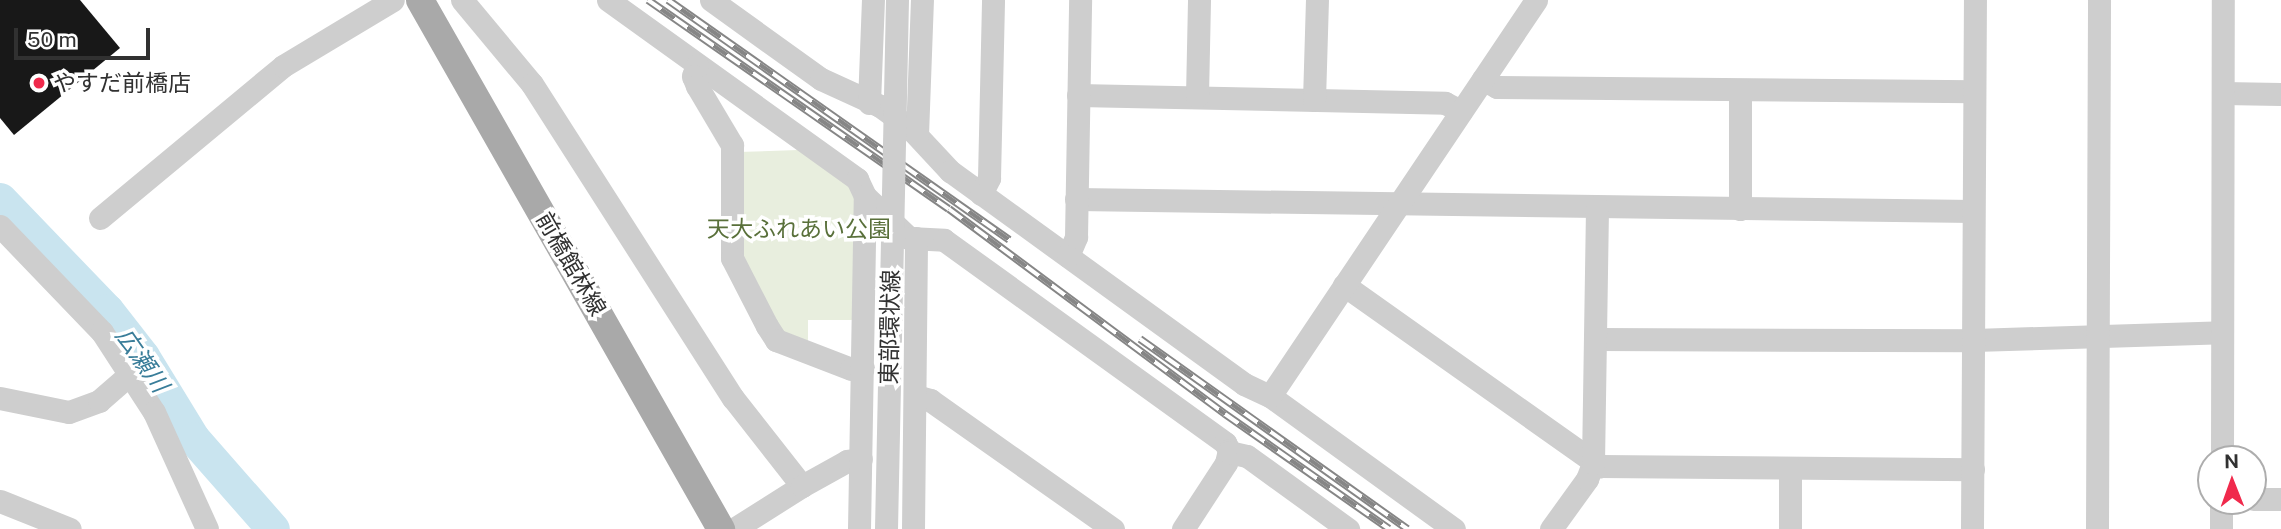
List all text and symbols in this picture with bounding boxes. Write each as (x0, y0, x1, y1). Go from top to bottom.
scale bar (18, 14, 154, 58)
text: 50 m (27, 27, 77, 52)
place label: やすだ前橋店 (53, 69, 191, 97)
marker: やすだ前橋店 (31, 75, 47, 91)
street label: 前橋館林線 (530, 207, 612, 321)
park label: 天大ふれあい公園 (707, 215, 891, 243)
street label: 東部環状線 (875, 269, 905, 385)
water label: 広瀬川 (110, 322, 174, 398)
north arrow (2197, 445, 2267, 515)
text: N (2224, 450, 2239, 472)

